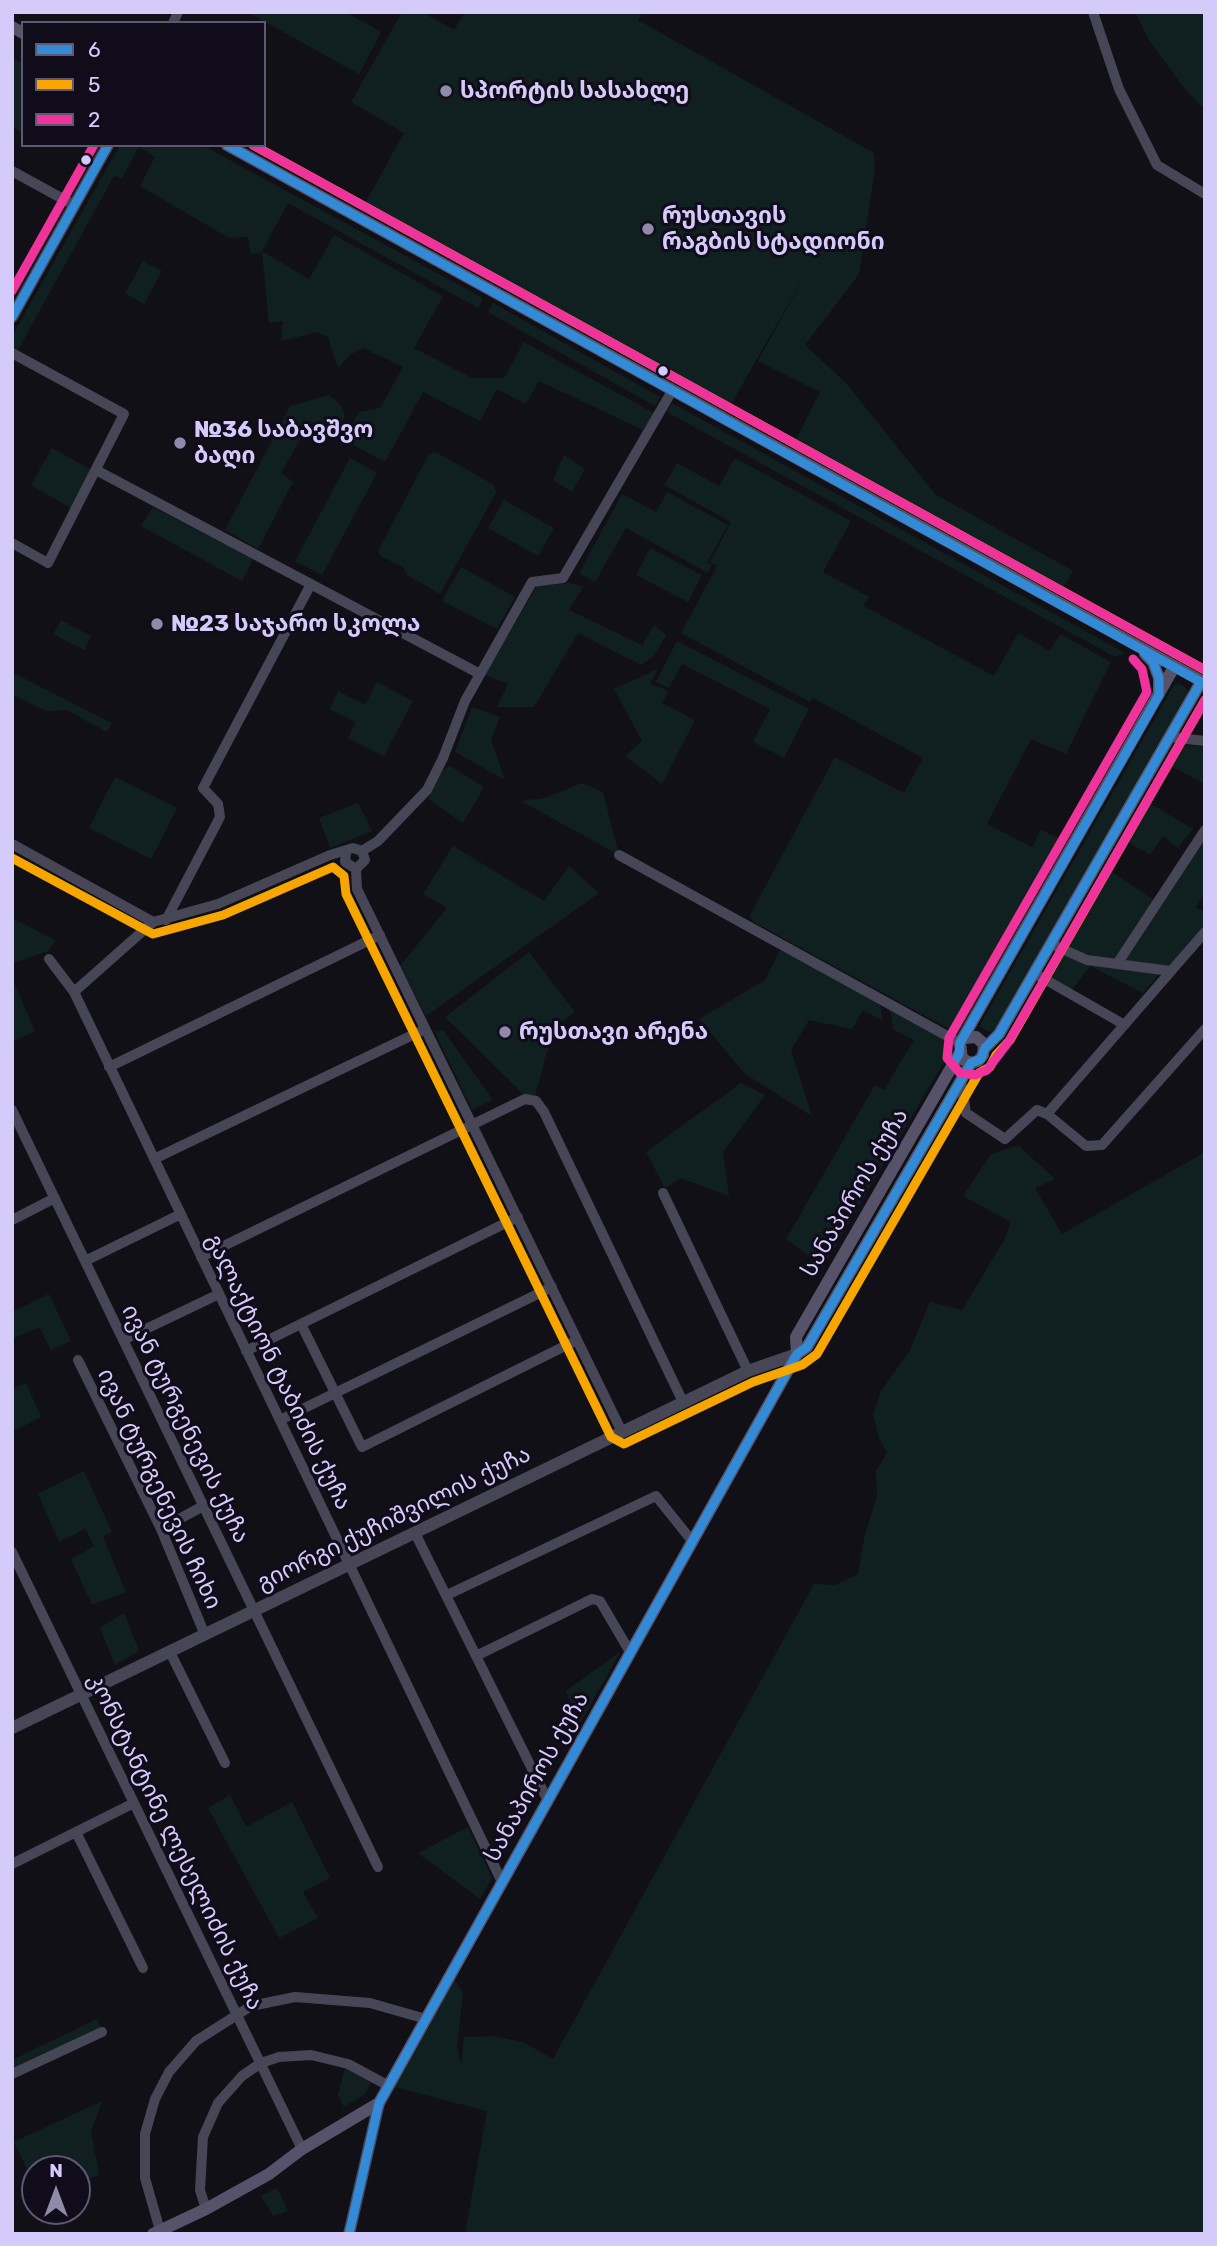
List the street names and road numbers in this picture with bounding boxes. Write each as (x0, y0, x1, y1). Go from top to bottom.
street label: სანაპიროს ქუჩა (796, 1104, 914, 1282)
street label: გალაქტიონ ტაბიძის ქუჩა (199, 1230, 357, 1514)
street label: ივან ტურგენევის ქუჩა (115, 1300, 255, 1548)
street label: ივან ტურგენევის ჩიხი (91, 1364, 227, 1614)
street label: გიორგი ქუჩიშვილის ქუჩა (253, 1441, 535, 1597)
street label: კონსტანტინე ლესელიძის ქუჩა (81, 1669, 269, 2015)
street label: სანაპიროს ქუჩა (479, 1687, 595, 1867)

